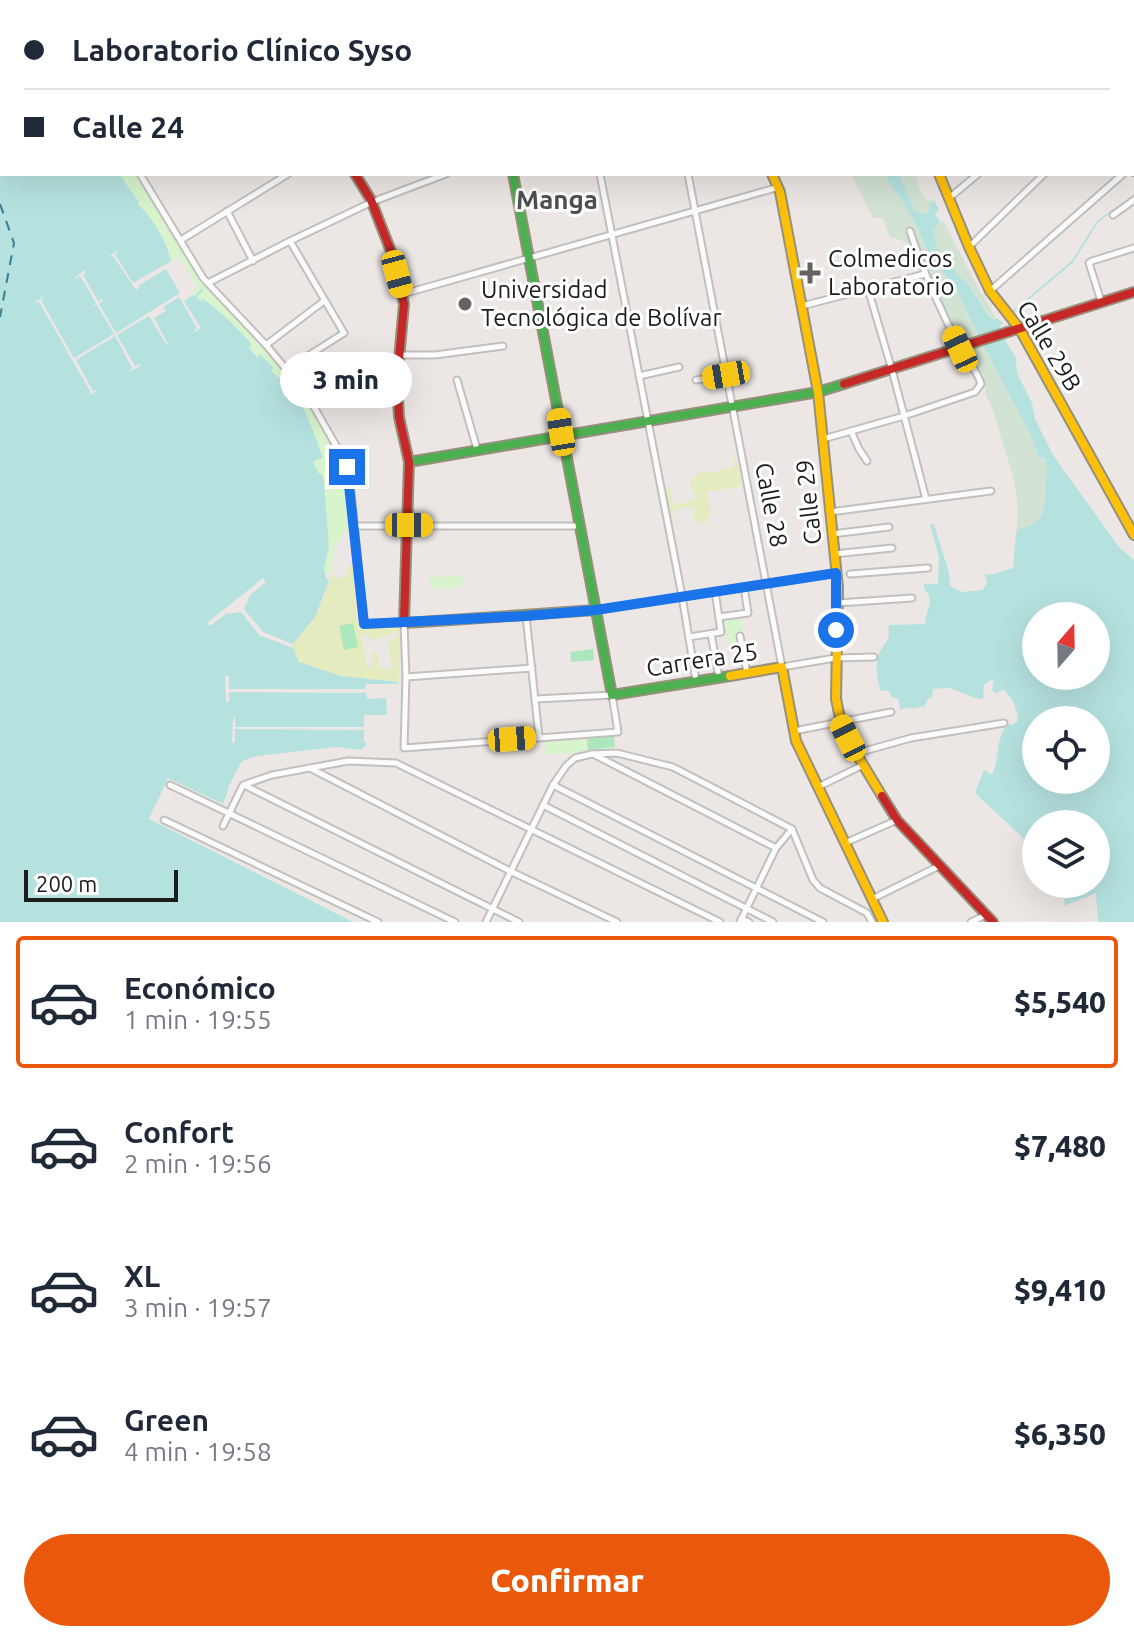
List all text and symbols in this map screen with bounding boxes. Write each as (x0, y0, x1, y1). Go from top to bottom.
text: Laboratorio Clínico Syso (72, 33, 412, 67)
text: Calle 24 (72, 110, 184, 144)
district label: Manga (516, 185, 598, 214)
place label: Colmedicos Laboratorio (828, 245, 954, 300)
car (379, 248, 415, 300)
marker: Colmedicos Laboratorio (799, 262, 821, 284)
place label: Universidad Tecnológica de Bolívar (481, 276, 721, 331)
marker: Universidad Tecnológica de Bolívar (456, 295, 474, 313)
street label: Calle 29B (1012, 296, 1087, 396)
car (939, 322, 981, 376)
callout: 3 min (281, 351, 413, 407)
car (700, 359, 752, 391)
text: 3 min (313, 365, 379, 394)
car (545, 406, 577, 458)
route end (329, 449, 365, 485)
street label: Calle 29 (791, 458, 826, 546)
street label: Calle 28 (750, 460, 793, 549)
car (385, 513, 433, 537)
north arrow (1022, 602, 1110, 690)
map controls (1022, 602, 1110, 898)
route start (818, 612, 854, 648)
street label: Carrera 25 (644, 637, 760, 682)
button: locate (1022, 706, 1110, 794)
car (826, 711, 870, 765)
car (487, 725, 537, 753)
button: layers (1022, 810, 1110, 898)
scale bar (24, 866, 178, 902)
text: 200 m (36, 871, 97, 896)
icon: car (28, 966, 100, 1038)
text: Económico (124, 971, 276, 1005)
text: $5,540 (1014, 985, 1106, 1019)
text: 1 min · 19:55 (124, 1005, 272, 1034)
icon: car (28, 1110, 100, 1182)
text: Confort (124, 1115, 234, 1149)
text: $7,480 (1014, 1129, 1106, 1163)
text: 2 min · 19:56 (124, 1149, 272, 1178)
icon: car (28, 1254, 100, 1326)
text: XL (124, 1259, 160, 1293)
text: $9,410 (1014, 1273, 1106, 1307)
text: 3 min · 19:57 (124, 1293, 272, 1322)
icon: car (28, 1398, 100, 1470)
text: Green (124, 1403, 209, 1437)
text: $6,350 (1014, 1417, 1106, 1451)
text: 4 min · 19:58 (124, 1437, 272, 1466)
button: Confirmar (24, 1534, 1110, 1626)

